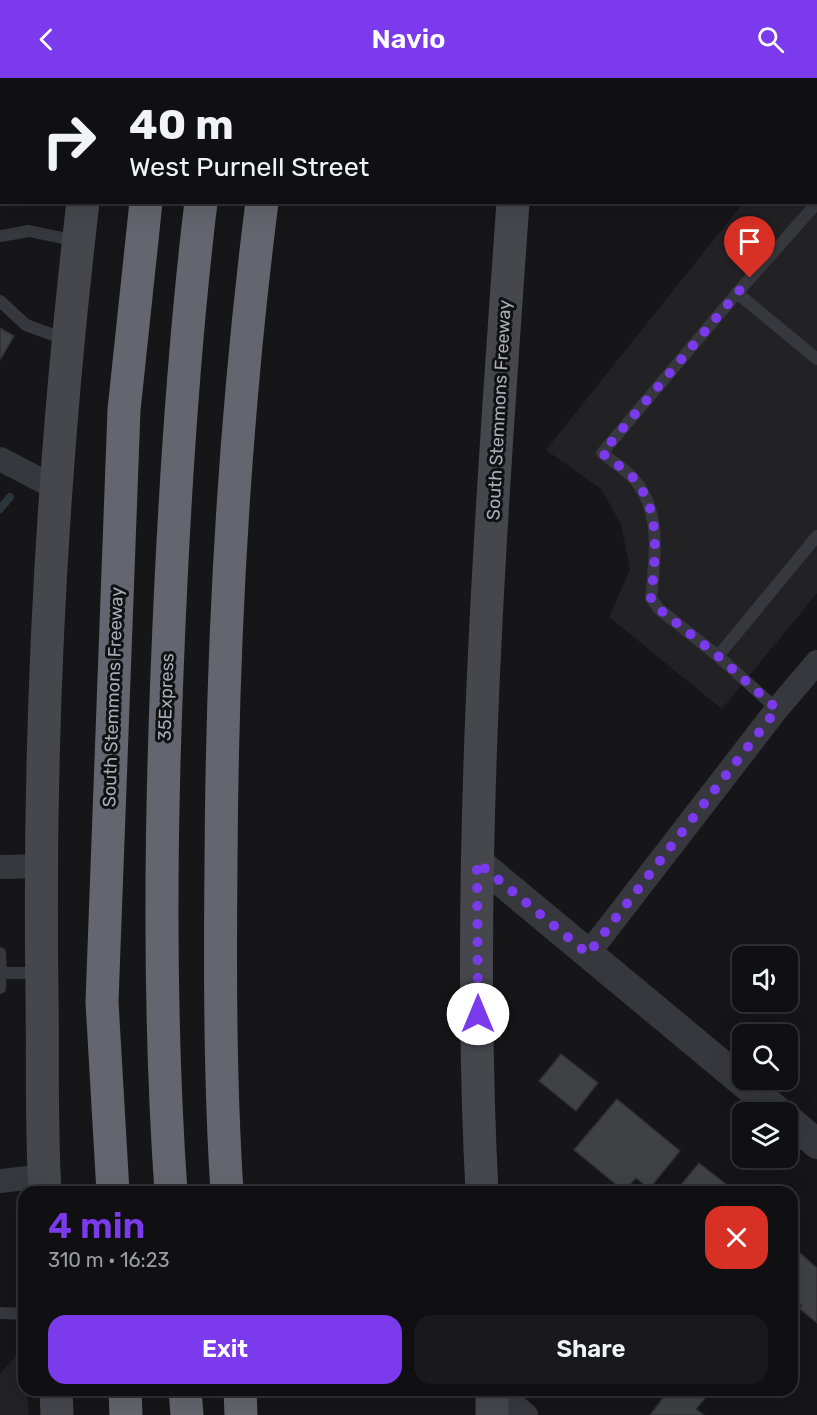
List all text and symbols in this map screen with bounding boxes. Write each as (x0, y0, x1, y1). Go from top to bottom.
icon: back (30, 23, 63, 56)
text: Navio (372, 23, 445, 55)
icon: search (754, 23, 787, 56)
text: 40 m (129, 100, 234, 150)
icon: right (30, 102, 108, 180)
text: West Purnell Street (129, 151, 369, 183)
pin (724, 216, 775, 278)
icon: arrive (733, 225, 766, 258)
street label: South Stemmons Freeway (482, 299, 516, 521)
street label: South Stemmons Freeway (98, 586, 128, 808)
street label: 35Express (153, 653, 179, 741)
map controls (732, 946, 798, 1168)
button: sound (732, 946, 798, 1012)
position arrow (446, 982, 510, 1046)
button: search (732, 1024, 798, 1090)
button: layers (732, 1102, 798, 1168)
text: 4 min (48, 1204, 145, 1247)
button: close (705, 1206, 768, 1269)
text: 310 m · 16:23 (48, 1248, 170, 1272)
button: Exit (48, 1315, 402, 1384)
button: Share (414, 1315, 768, 1384)

